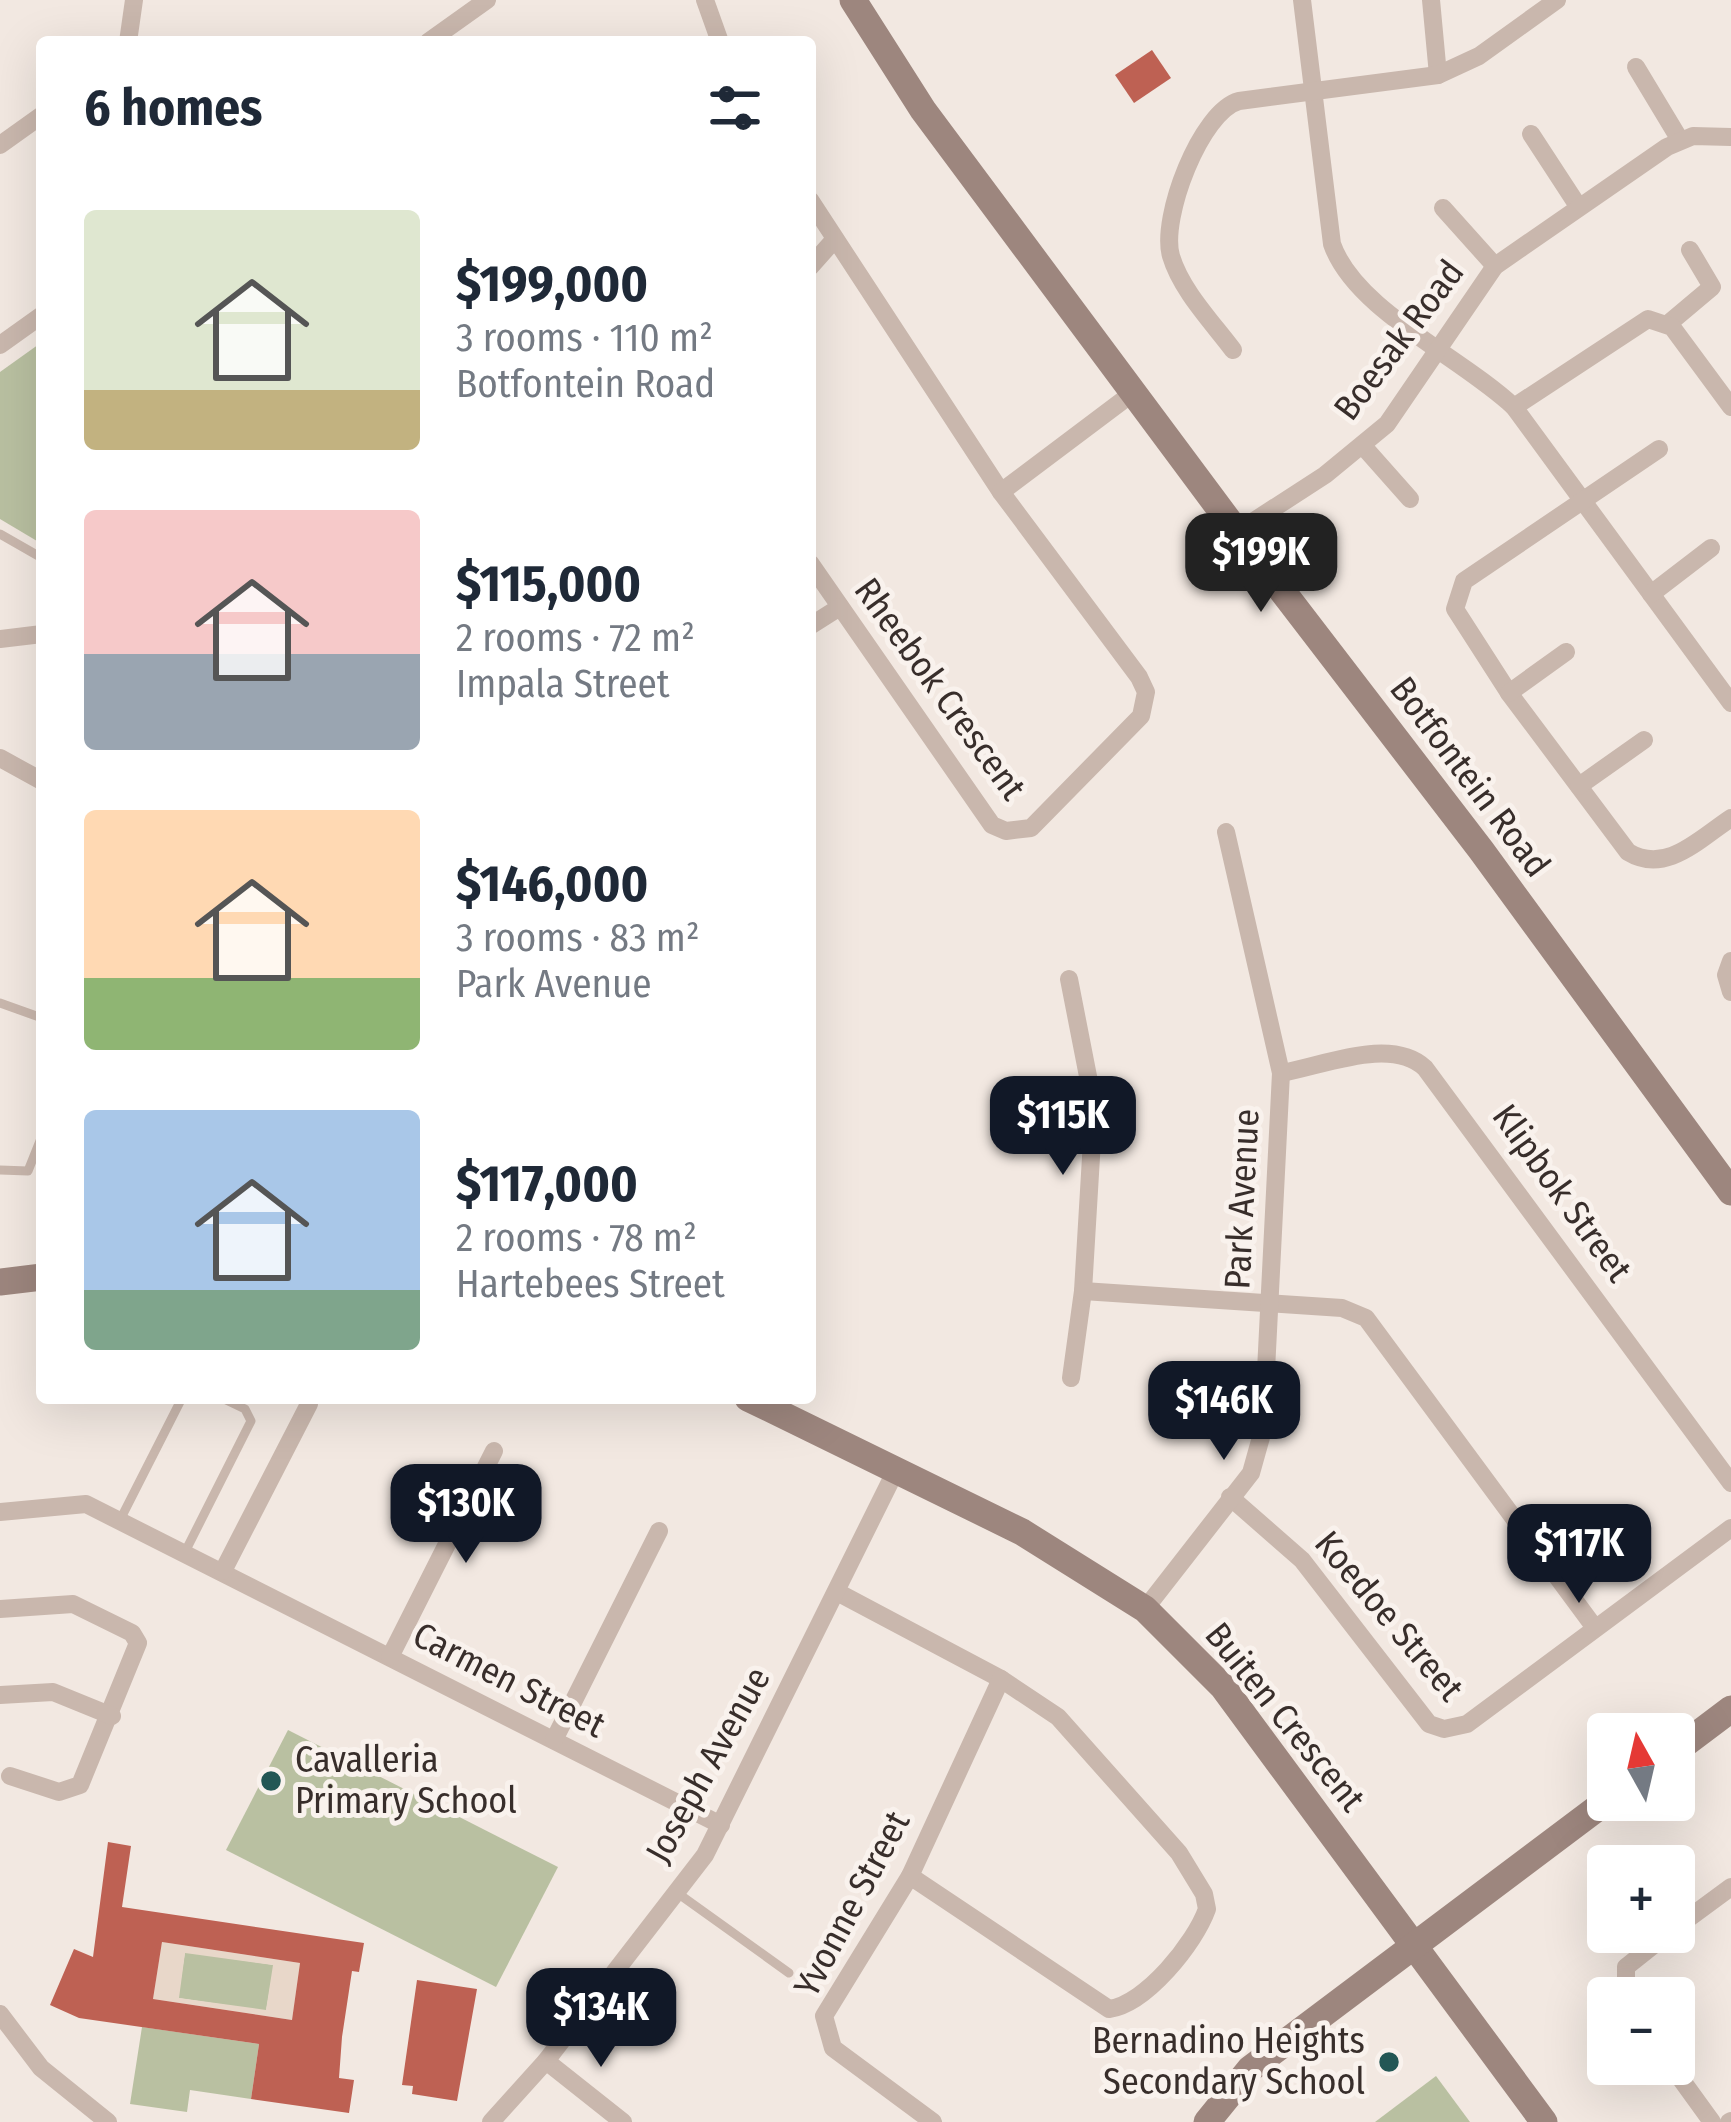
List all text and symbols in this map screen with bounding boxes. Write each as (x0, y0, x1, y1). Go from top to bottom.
icon: filters (702, 75, 768, 141)
text: 6 homes (84, 77, 262, 139)
street label: Boesak Road (1325, 251, 1473, 429)
text: $199,000 (456, 253, 648, 315)
icon: home (180, 258, 324, 402)
text: 3 rooms · 110 m² (456, 315, 713, 361)
text: Botfontein Road (456, 361, 715, 407)
pin: $199K (1177, 513, 1345, 615)
text: $199K (1212, 529, 1310, 575)
text: $115,000 (456, 553, 641, 615)
icon: home (180, 558, 324, 702)
street label: Rheebok Crescent (845, 570, 1035, 809)
text: 2 rooms · 72 m² (456, 615, 695, 661)
text: Impala Street (456, 661, 670, 707)
street label: Botfontein Road (1380, 668, 1560, 886)
text: $146,000 (456, 853, 648, 915)
icon: home (180, 858, 324, 1002)
text: 3 rooms · 83 m² (456, 915, 700, 961)
text: Park Avenue (456, 961, 652, 1007)
pin: $115K (979, 1076, 1147, 1178)
text: $115K (1017, 1092, 1109, 1138)
street label: Klipbok Street (1483, 1096, 1641, 1291)
street label: Park Avenue (1215, 1108, 1269, 1290)
text: $117,000 (456, 1153, 638, 1215)
icon: home (180, 1158, 324, 1302)
text: 2 rooms · 78 m² (456, 1215, 697, 1261)
text: Hartebees Street (456, 1261, 725, 1307)
pin: $146K (1140, 1361, 1308, 1463)
text: $146K (1175, 1377, 1273, 1423)
pin: $130K (382, 1464, 550, 1566)
text: $130K (418, 1480, 514, 1526)
pin: $117K (1495, 1504, 1663, 1606)
text: $117K (1534, 1520, 1624, 1566)
street label: Koedoe Street (1305, 1522, 1473, 1710)
street label: Carmen Street (406, 1613, 613, 1747)
street label: Buiten Crescent (1196, 1614, 1375, 1820)
street label: Joseph Avenue (636, 1660, 780, 1870)
north arrow (1587, 1713, 1695, 1821)
map controls (1587, 1713, 1695, 2085)
place label: Cavalleria Primary School (295, 1738, 517, 1823)
marker: Cavalleria Primary School (258, 1768, 284, 1794)
street label: Yvonne Street (785, 1804, 919, 2004)
button: + (1587, 1845, 1695, 1953)
pin: $134K (517, 1968, 685, 2070)
button: − (1587, 1977, 1695, 2085)
text: $134K (553, 1984, 649, 2030)
place label: Bernadino Heights Secondary School (1092, 2019, 1365, 2104)
marker: Bernadino Heights Secondary School (1376, 2049, 1402, 2075)

